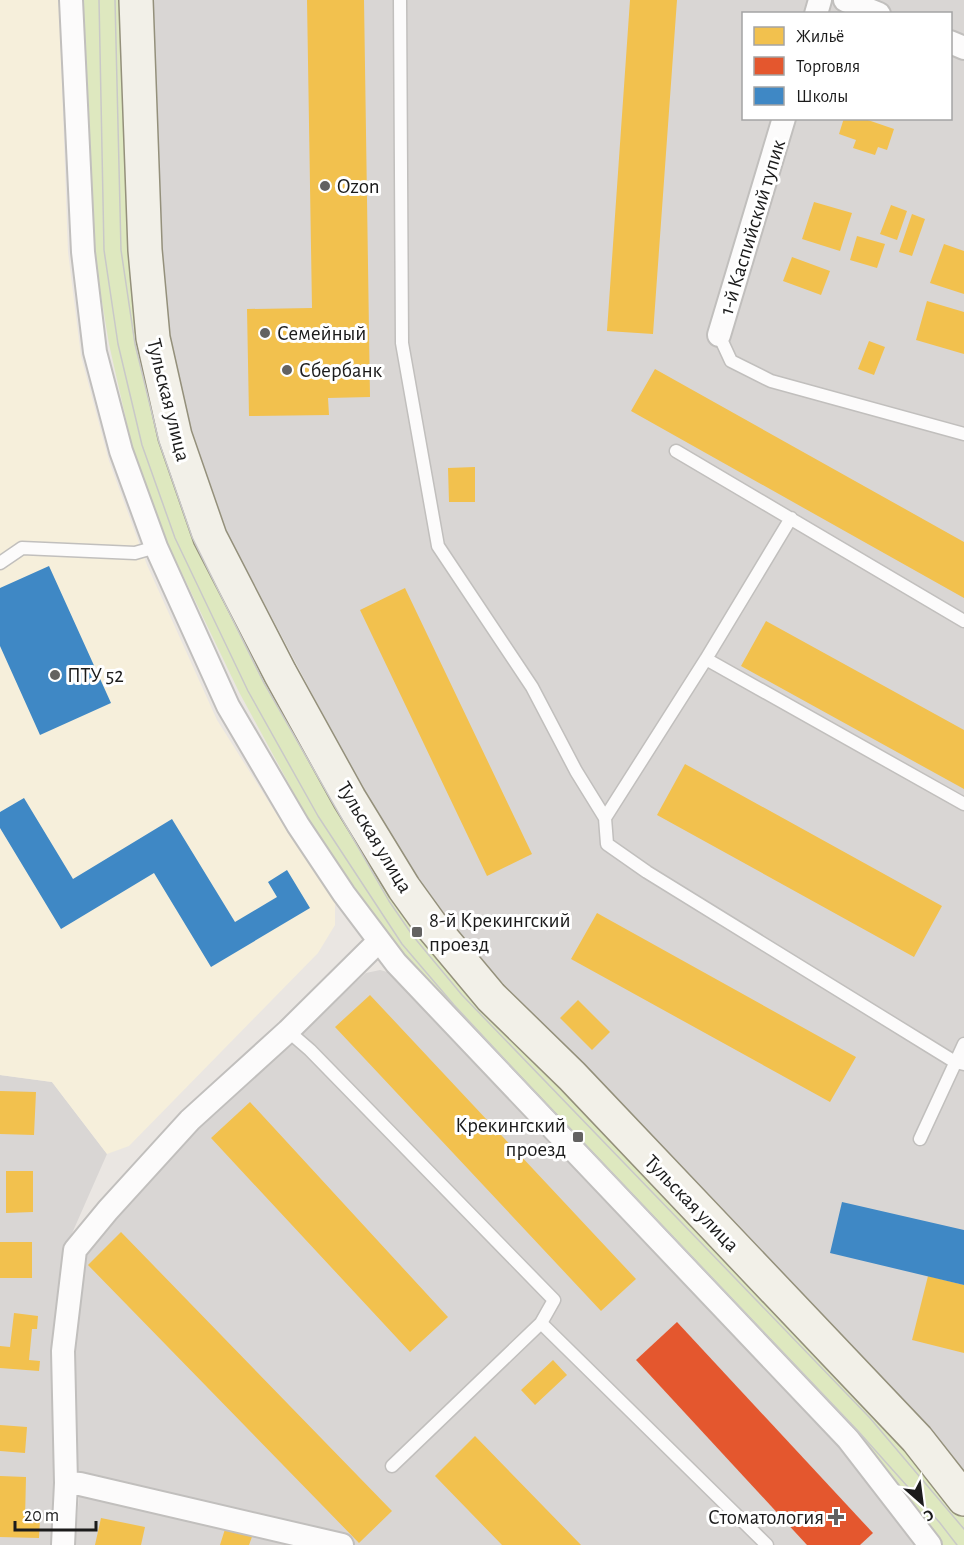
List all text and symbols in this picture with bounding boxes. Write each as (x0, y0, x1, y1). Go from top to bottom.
legend (742, 12, 952, 120)
text: Жильё (796, 28, 844, 46)
text: Торговля (796, 58, 860, 76)
text: Школы (796, 88, 848, 106)
street label: 1-й Каспийский тупик (716, 137, 789, 317)
place label: Ozon (337, 176, 380, 197)
marker: Ozon (318, 179, 332, 193)
place label: Семейный (277, 323, 366, 344)
marker: Семейный (258, 326, 272, 340)
street label: Тульская улица (143, 337, 194, 464)
place label: Сбербанк (299, 360, 382, 381)
marker: Сбербанк (280, 363, 294, 377)
place label: ПТУ 52 (67, 665, 124, 686)
marker: ПТУ 52 (48, 668, 62, 682)
street label: Тульская улица (333, 778, 416, 897)
place label: 8-й Крекингский проезд (429, 910, 571, 955)
marker: 8-й Крекингский проезд (410, 925, 424, 939)
place label: Крекингский проезд (455, 1115, 566, 1160)
marker: Крекингский проезд (571, 1130, 585, 1144)
street label: Тульская улица (640, 1151, 743, 1256)
north arrow (892, 1473, 952, 1533)
scale bar (15, 1494, 96, 1532)
text: С (921, 1506, 936, 1525)
text: 20 m (24, 1507, 59, 1525)
place label: Стоматология (708, 1507, 824, 1528)
marker: Стоматология (829, 1510, 843, 1524)

